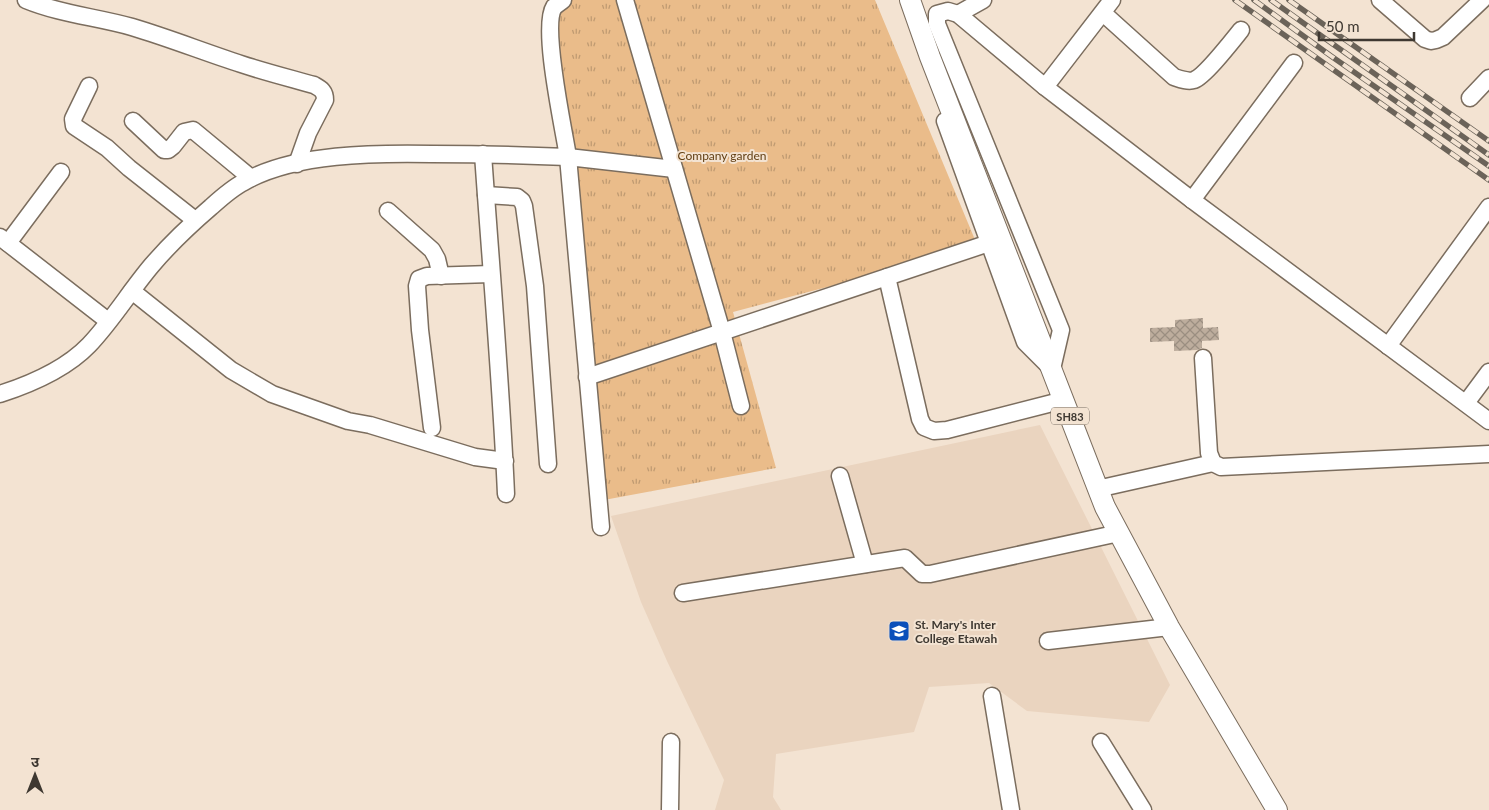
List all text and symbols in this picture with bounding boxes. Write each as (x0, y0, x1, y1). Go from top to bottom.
scale bar (1319, 10, 1414, 42)
text: 50 m (1326, 17, 1360, 35)
park label: Company garden (678, 148, 766, 163)
road number: SH83 (1051, 408, 1089, 424)
place label: St. Mary's Inter College Etawah (915, 617, 997, 646)
school or university icon: St. Mary's Inter College Etawah (887, 619, 911, 643)
north arrow (10, 750, 60, 800)
text: उ (31, 753, 40, 770)

